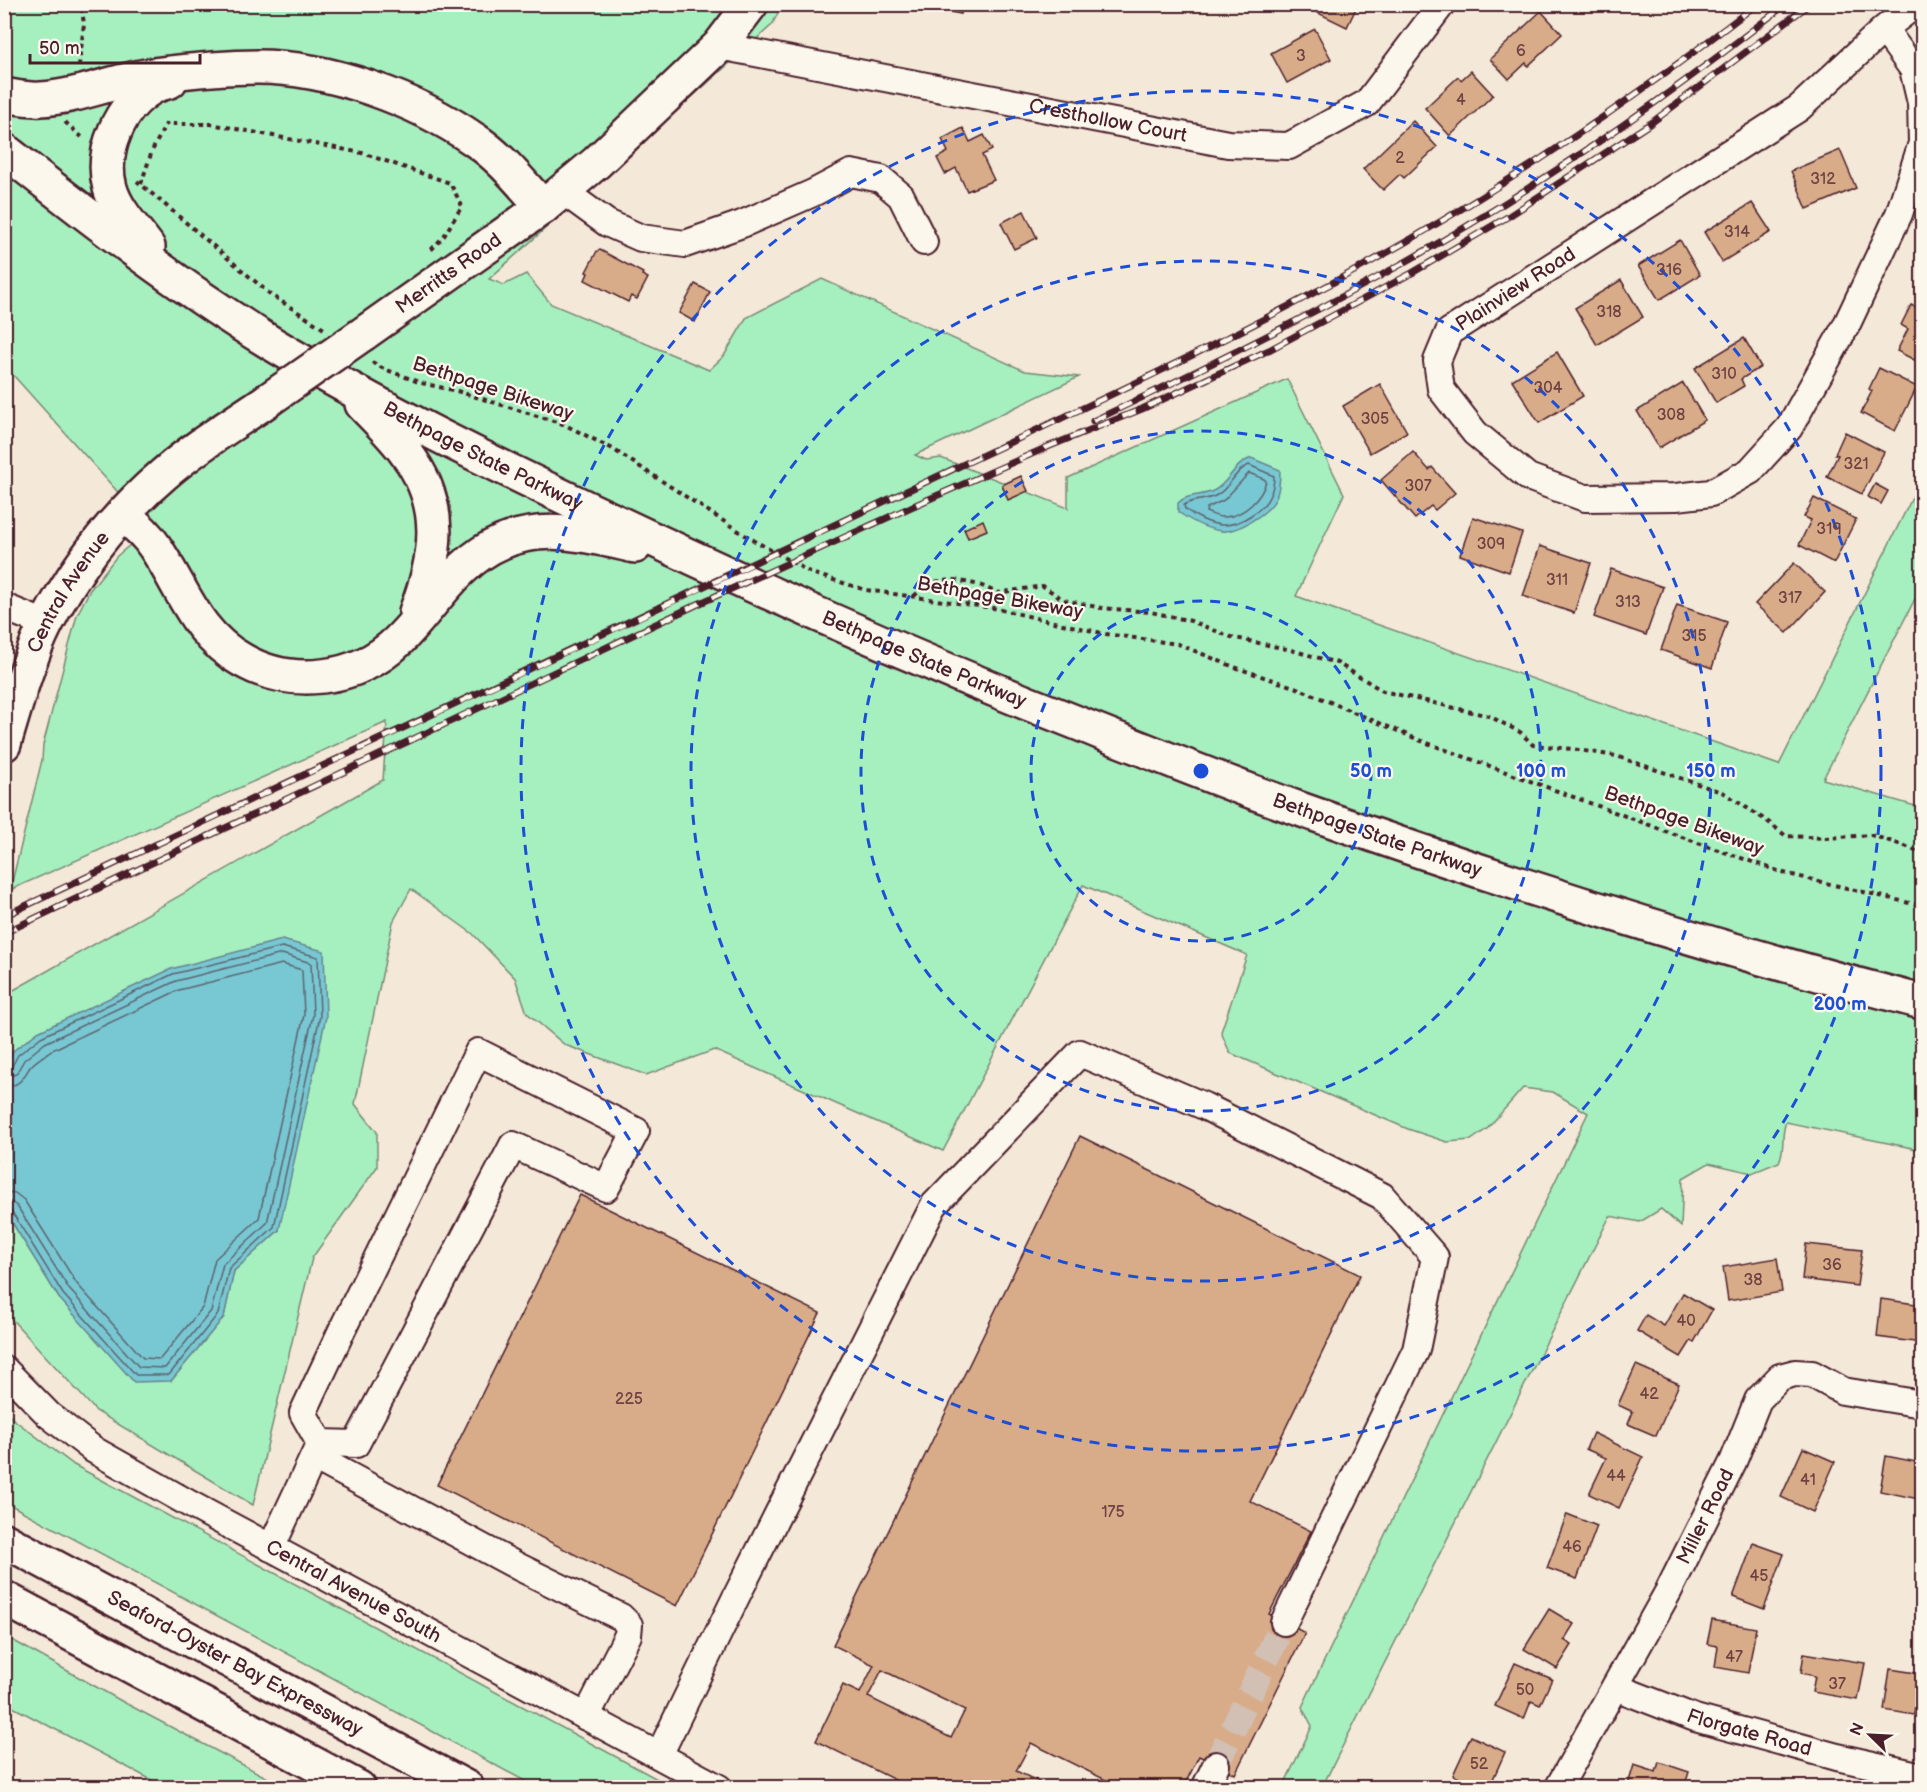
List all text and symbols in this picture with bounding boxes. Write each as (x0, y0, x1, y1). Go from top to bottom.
scale bar (30, 27, 200, 65)
text: 50 m (39, 38, 80, 59)
house number: 6 (1516, 42, 1526, 61)
house number: 3 (1296, 47, 1306, 66)
house number: 4 (1456, 91, 1466, 110)
street label: Cresthollow Court (1027, 94, 1189, 148)
house number: 2 (1395, 149, 1405, 168)
house number: 312 (1810, 170, 1836, 189)
house number: 314 (1724, 223, 1750, 242)
street label: Merritts Road (391, 228, 506, 319)
street label: Plainview Road (1451, 242, 1580, 336)
house number: 316 (1656, 261, 1682, 280)
house number: 318 (1596, 303, 1622, 322)
street label: Bethpage Bikeway (409, 352, 577, 426)
house number: 310 (1711, 365, 1737, 384)
house number: 304 (1533, 379, 1563, 398)
street label: Bethpage State Parkway (379, 397, 586, 516)
house number: 308 (1657, 406, 1685, 425)
house number: 305 (1361, 410, 1389, 429)
house number: 321 (1843, 455, 1869, 474)
house number: 307 (1404, 477, 1432, 496)
house number: 319 (1816, 520, 1842, 539)
street label: Central Avenue (22, 526, 115, 657)
house number: 309 (1477, 535, 1505, 554)
house number: 311 (1546, 571, 1568, 590)
street label: Bethpage Bikeway (915, 572, 1085, 624)
house number: 317 (1778, 589, 1802, 608)
house number: 313 (1615, 593, 1641, 612)
street label: Bethpage State Parkway (818, 606, 1030, 713)
house number: 315 (1681, 627, 1707, 646)
centre of rings (1191, 761, 1211, 781)
text: 50 m (1350, 761, 1392, 782)
text: 100 m (1516, 761, 1566, 782)
text: 150 m (1686, 761, 1736, 782)
street label: Bethpage Bikeway (1601, 781, 1767, 861)
street label: Bethpage State Parkway (1269, 788, 1485, 883)
text: 200 m (1813, 994, 1867, 1015)
house number: 36 (1822, 1256, 1842, 1275)
house number: 38 (1743, 1271, 1763, 1290)
house number: 40 (1676, 1312, 1696, 1331)
house number: 42 (1639, 1385, 1659, 1404)
house number: 225 (615, 1390, 643, 1409)
street label: Miller Road (1672, 1465, 1740, 1568)
house number: 44 (1606, 1467, 1626, 1486)
house number: 41 (1800, 1471, 1816, 1490)
house number: 175 (1101, 1503, 1125, 1522)
street label: Central Avenue South (262, 1535, 445, 1649)
house number: 46 (1562, 1538, 1582, 1557)
house number: 45 (1750, 1567, 1768, 1586)
street label: Seaford-Oyster Bay Expressway (103, 1586, 367, 1742)
house number: 47 (1725, 1648, 1743, 1667)
house number: 37 (1828, 1675, 1846, 1694)
house number: 50 (1516, 1681, 1534, 1700)
street label: Florgate Road (1683, 1704, 1814, 1761)
north arrow (1840, 1705, 1900, 1765)
text: N (1847, 1720, 1869, 1739)
house number: 52 (1470, 1755, 1489, 1774)

